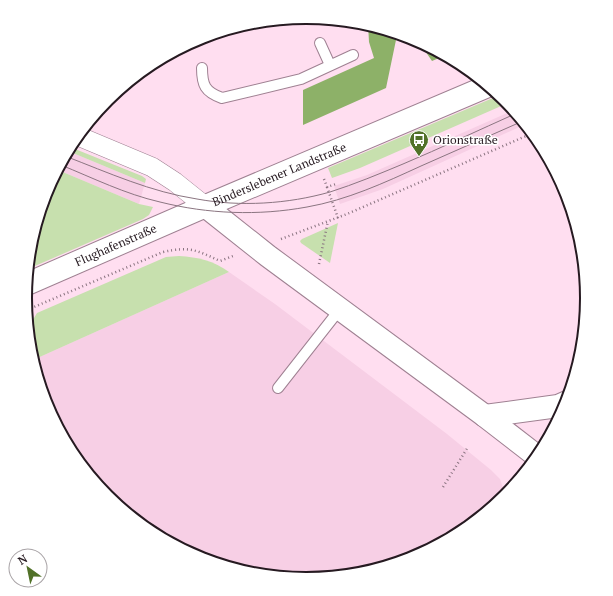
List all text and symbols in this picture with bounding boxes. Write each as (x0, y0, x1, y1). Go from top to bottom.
bus stop icon: Orionstraße (408, 129, 430, 157)
place label: Orionstraße (433, 132, 498, 147)
street label: Binderslebener Landstraße (210, 139, 348, 209)
street label: Flughafenstraße (73, 220, 159, 269)
north arrow (8, 548, 48, 588)
text: N (15, 551, 30, 568)

